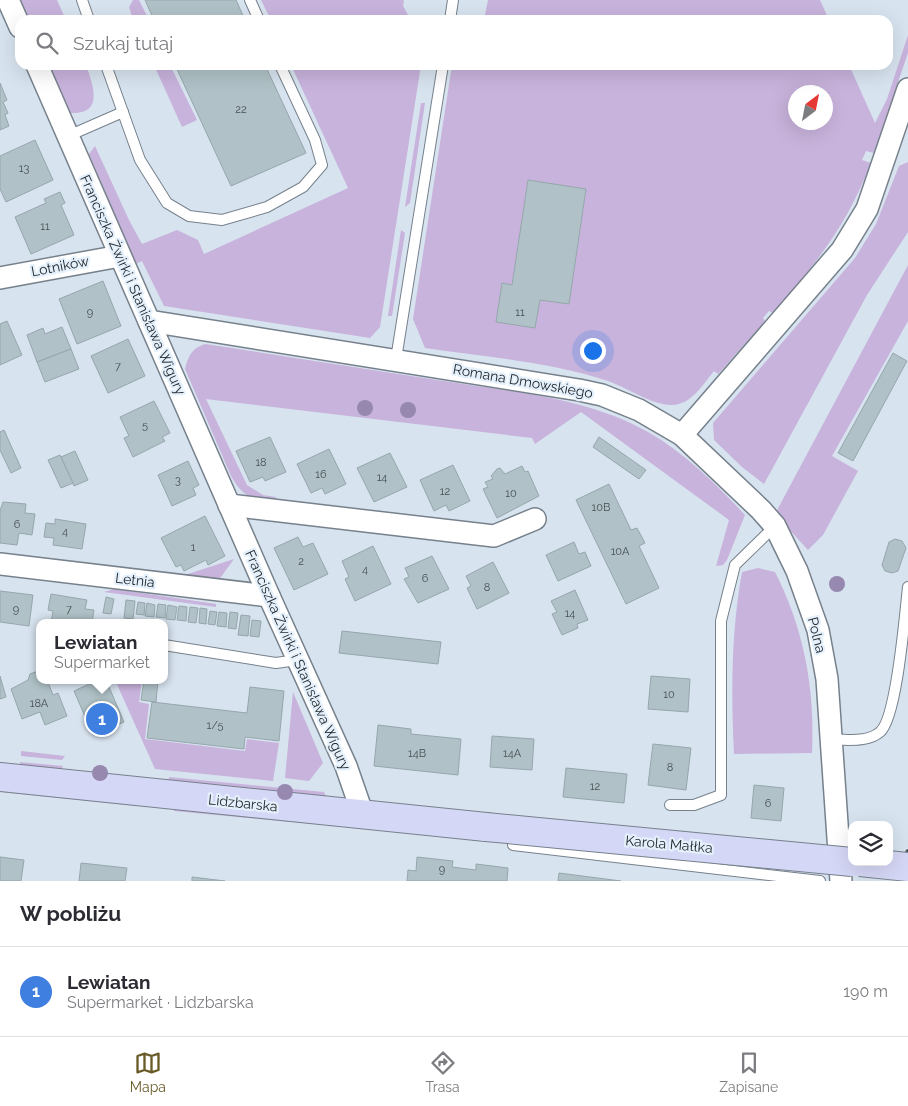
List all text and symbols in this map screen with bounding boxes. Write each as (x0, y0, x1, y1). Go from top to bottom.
search box (15, 15, 893, 70)
icon: search (33, 29, 61, 57)
text: Szukaj tutaj (73, 32, 173, 54)
north arrow (788, 85, 833, 130)
house number: 22 (235, 103, 247, 116)
house number: 13 (19, 162, 29, 175)
street label: Franciszka Żwirki i Stanisława Wigury (77, 172, 191, 398)
house number: 11 (40, 220, 50, 233)
street label: Lotników (30, 252, 91, 279)
house number: 9 (87, 306, 93, 319)
house number: 11 (515, 306, 525, 319)
your location (580, 338, 606, 364)
house number: 7 (115, 360, 121, 373)
street label: Romana Dmowskiego (452, 361, 594, 401)
house number: 5 (142, 419, 148, 432)
house number: 18 (255, 456, 267, 469)
house number: 16 (315, 468, 327, 481)
house number: 14 (377, 471, 387, 484)
house number: 3 (175, 474, 181, 487)
house number: 12 (440, 485, 450, 498)
house number: 10 (505, 487, 517, 500)
house number: 10B (592, 501, 610, 514)
house number: 6 (14, 518, 21, 531)
house number: 4 (62, 525, 68, 538)
house number: 1 (191, 541, 196, 554)
house number: 10A (611, 545, 630, 558)
street label: Franciszka Żwirki i Stanisława Wigury (242, 547, 356, 773)
house number: 2 (298, 555, 304, 568)
house number: 4 (362, 563, 368, 576)
street label: Letnia (114, 570, 156, 590)
house number: 6 (422, 572, 429, 585)
house number: 8 (484, 581, 490, 594)
house number: 9 (13, 603, 19, 616)
house number: 7 (66, 603, 72, 616)
house number: 14 (565, 607, 575, 620)
street label: Polna (805, 615, 829, 655)
popup (36, 619, 168, 684)
text: Lewiatan (54, 631, 137, 653)
text: Supermarket (54, 653, 150, 672)
house number: 10 (663, 688, 675, 701)
house number: 18A (30, 697, 49, 710)
pin: 1 (86, 700, 118, 738)
house number: 1/5 (207, 719, 223, 732)
house number: 14B (408, 747, 426, 760)
house number: 14A (503, 747, 522, 760)
house number: 8 (667, 761, 673, 774)
house number: 12 (590, 780, 600, 793)
street label: Lidzbarska (207, 791, 279, 815)
house number: 6 (765, 797, 772, 810)
map controls (848, 821, 893, 866)
button: layers (848, 821, 893, 866)
street label: Karola Małłka (625, 832, 713, 856)
house number: 9 (439, 863, 445, 876)
text: W pobliżu (20, 901, 121, 926)
text: Lewiatan (67, 971, 150, 993)
text: 1 (32, 982, 40, 1001)
text: 190 m (843, 982, 888, 1001)
text: Supermarket · Lidzbarska (67, 993, 254, 1012)
tab: Mapa (130, 1049, 166, 1095)
tab: Trasa (426, 1049, 460, 1095)
tab: Zapisane (719, 1049, 778, 1095)

